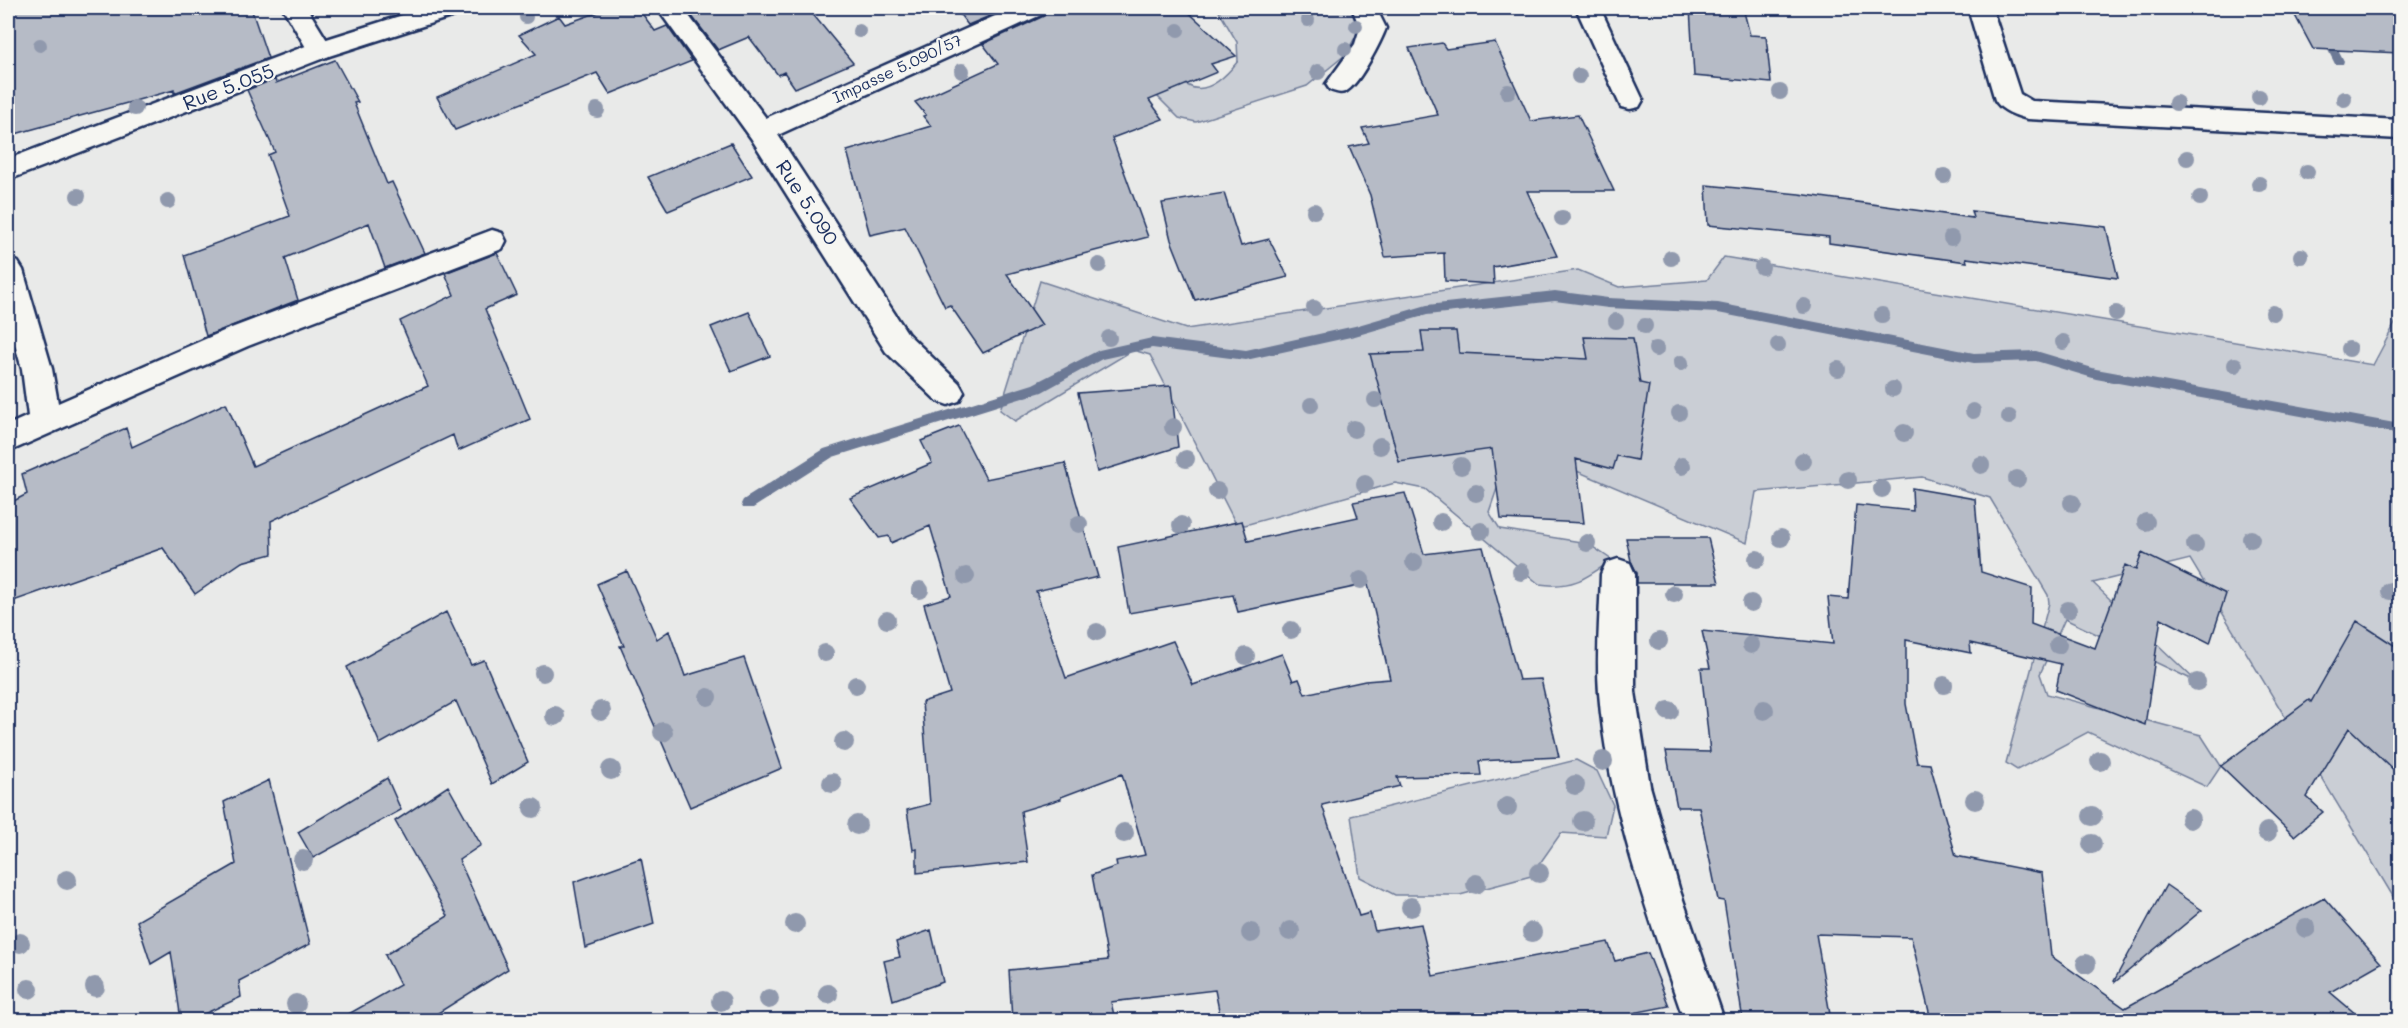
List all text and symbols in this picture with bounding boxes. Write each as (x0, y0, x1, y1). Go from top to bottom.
street label: Impasse 5.090/57 (829, 29, 965, 107)
street label: Rue 5.055 (179, 57, 277, 115)
street label: Rue 5.090 (771, 154, 845, 250)

